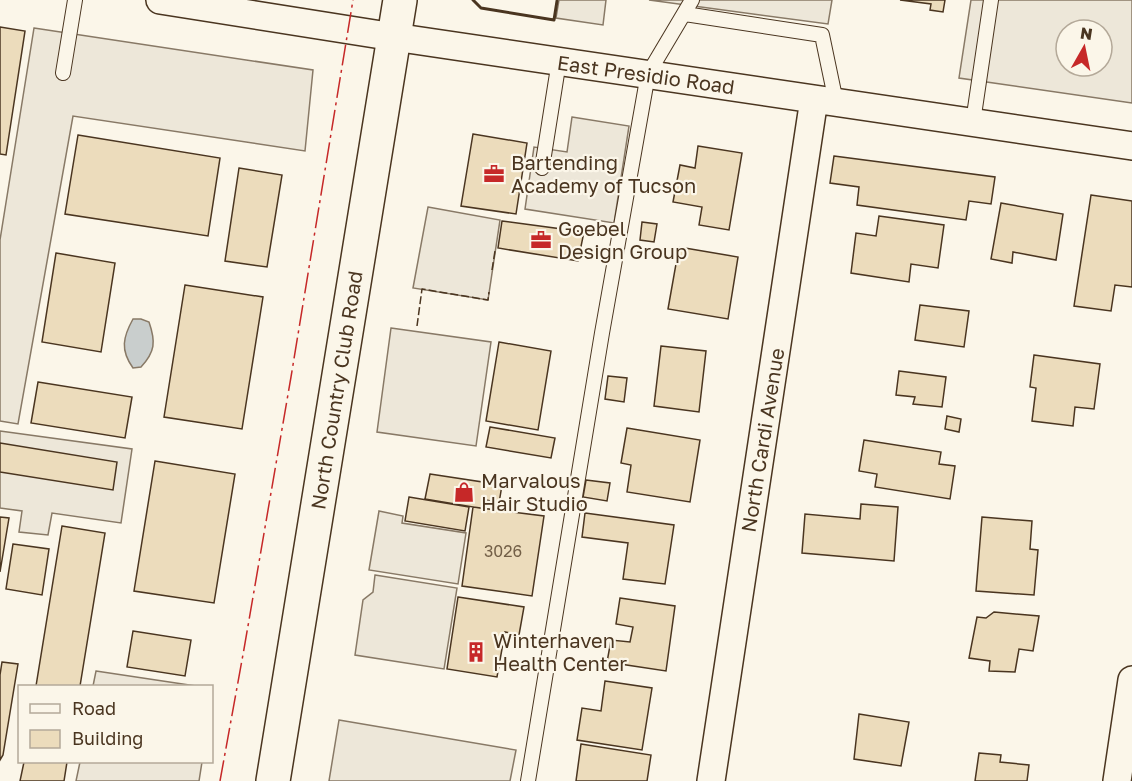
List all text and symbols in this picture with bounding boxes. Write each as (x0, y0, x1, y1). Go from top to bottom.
north arrow (1054, 18, 1114, 78)
text: N (1079, 22, 1094, 44)
street label: East Presidio Road (556, 50, 736, 98)
place label: Bartending Academy of Tucson (511, 150, 696, 197)
office icon: Bartending Academy of Tucson (482, 162, 506, 186)
place label: Goebel Design Group (558, 216, 687, 263)
office icon: Goebel Design Group (529, 228, 553, 252)
street label: North Country Club Road (305, 269, 367, 511)
street label: North Cardi Avenue (736, 346, 788, 534)
place label: Marvalous Hair Studio (481, 468, 588, 515)
shop icon: Marvalous Hair Studio (452, 480, 476, 504)
house number: 3026 (484, 541, 522, 561)
place label: Winterhaven Health Center (493, 628, 627, 675)
building icon: Winterhaven Health Center (464, 640, 488, 664)
legend (18, 685, 213, 763)
text: Road (72, 697, 116, 719)
text: Building (72, 727, 143, 749)

